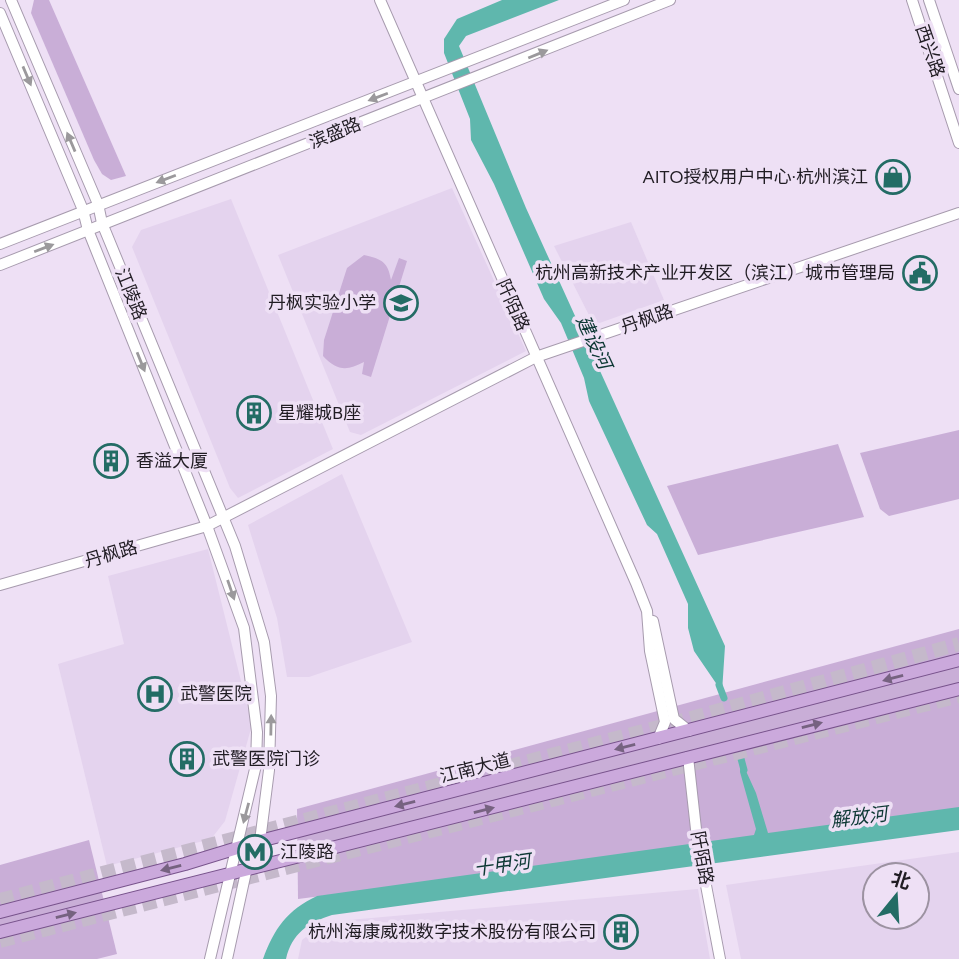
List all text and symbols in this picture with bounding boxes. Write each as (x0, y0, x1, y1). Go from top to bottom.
street label: 西兴路 (911, 22, 949, 80)
one-way arrow (527, 48, 548, 59)
one-way arrow (21, 65, 32, 86)
one-way arrow (368, 91, 389, 102)
street label: 滨盛路 (306, 113, 364, 153)
one-way arrow (65, 131, 76, 152)
shop icon: AITO授权用户中心·杭州滨江 (874, 158, 912, 196)
place label: AITO授权用户中心·杭州滨江 (642, 166, 868, 188)
one-way arrow (155, 173, 176, 184)
one-way arrow (34, 242, 55, 253)
public building icon: 杭州高新技术产业开发区（滨江）城市管理局 (901, 254, 939, 292)
place label: 杭州高新技术产业开发区（滨江）城市管理局 (535, 262, 895, 284)
street label: 江陵路 (111, 265, 151, 323)
street label: 阡陌路 (492, 276, 534, 334)
school or university icon: 丹枫实验小学 (382, 284, 420, 322)
place label: 丹枫实验小学 (268, 292, 376, 314)
street label: 丹枫路 (618, 300, 676, 338)
water label: 建设河 (572, 311, 618, 376)
one-way arrow (136, 351, 147, 372)
building icon: 星耀城B座 (235, 394, 273, 432)
place label: 星耀城B座 (278, 402, 361, 424)
building icon: 香溢大厦 (92, 442, 130, 480)
place label: 香溢大厦 (136, 450, 208, 472)
street label: 丹枫路 (82, 536, 140, 572)
one-way arrow (226, 579, 237, 600)
one-way arrow (882, 673, 904, 684)
hospital icon: 武警医院 (136, 675, 174, 713)
place label: 武警医院 (180, 683, 252, 705)
one-way arrow (265, 713, 277, 735)
one-way arrow (801, 719, 823, 730)
building icon: 武警医院门诊 (168, 740, 206, 778)
one-way arrow (614, 742, 636, 753)
place label: 武警医院门诊 (212, 748, 320, 770)
street label: 江南大道 (437, 749, 513, 787)
one-way arrow (394, 799, 416, 810)
water label: 解放河 (829, 802, 893, 832)
one-way arrow (241, 803, 251, 824)
one-way arrow (473, 804, 495, 815)
street label: 阡陌路 (686, 830, 718, 886)
metro station icon: 江陵路 (236, 833, 274, 871)
place label: 江陵路 (280, 841, 334, 863)
water label: 十甲河 (472, 849, 536, 880)
north arrow (861, 861, 931, 931)
one-way arrow (160, 863, 182, 874)
text: 北 (889, 866, 914, 894)
one-way arrow (55, 909, 77, 920)
building icon: 杭州海康威视数字技术股份有限公司 (602, 913, 640, 951)
place label: 杭州海康威视数字技术股份有限公司 (308, 921, 596, 943)

